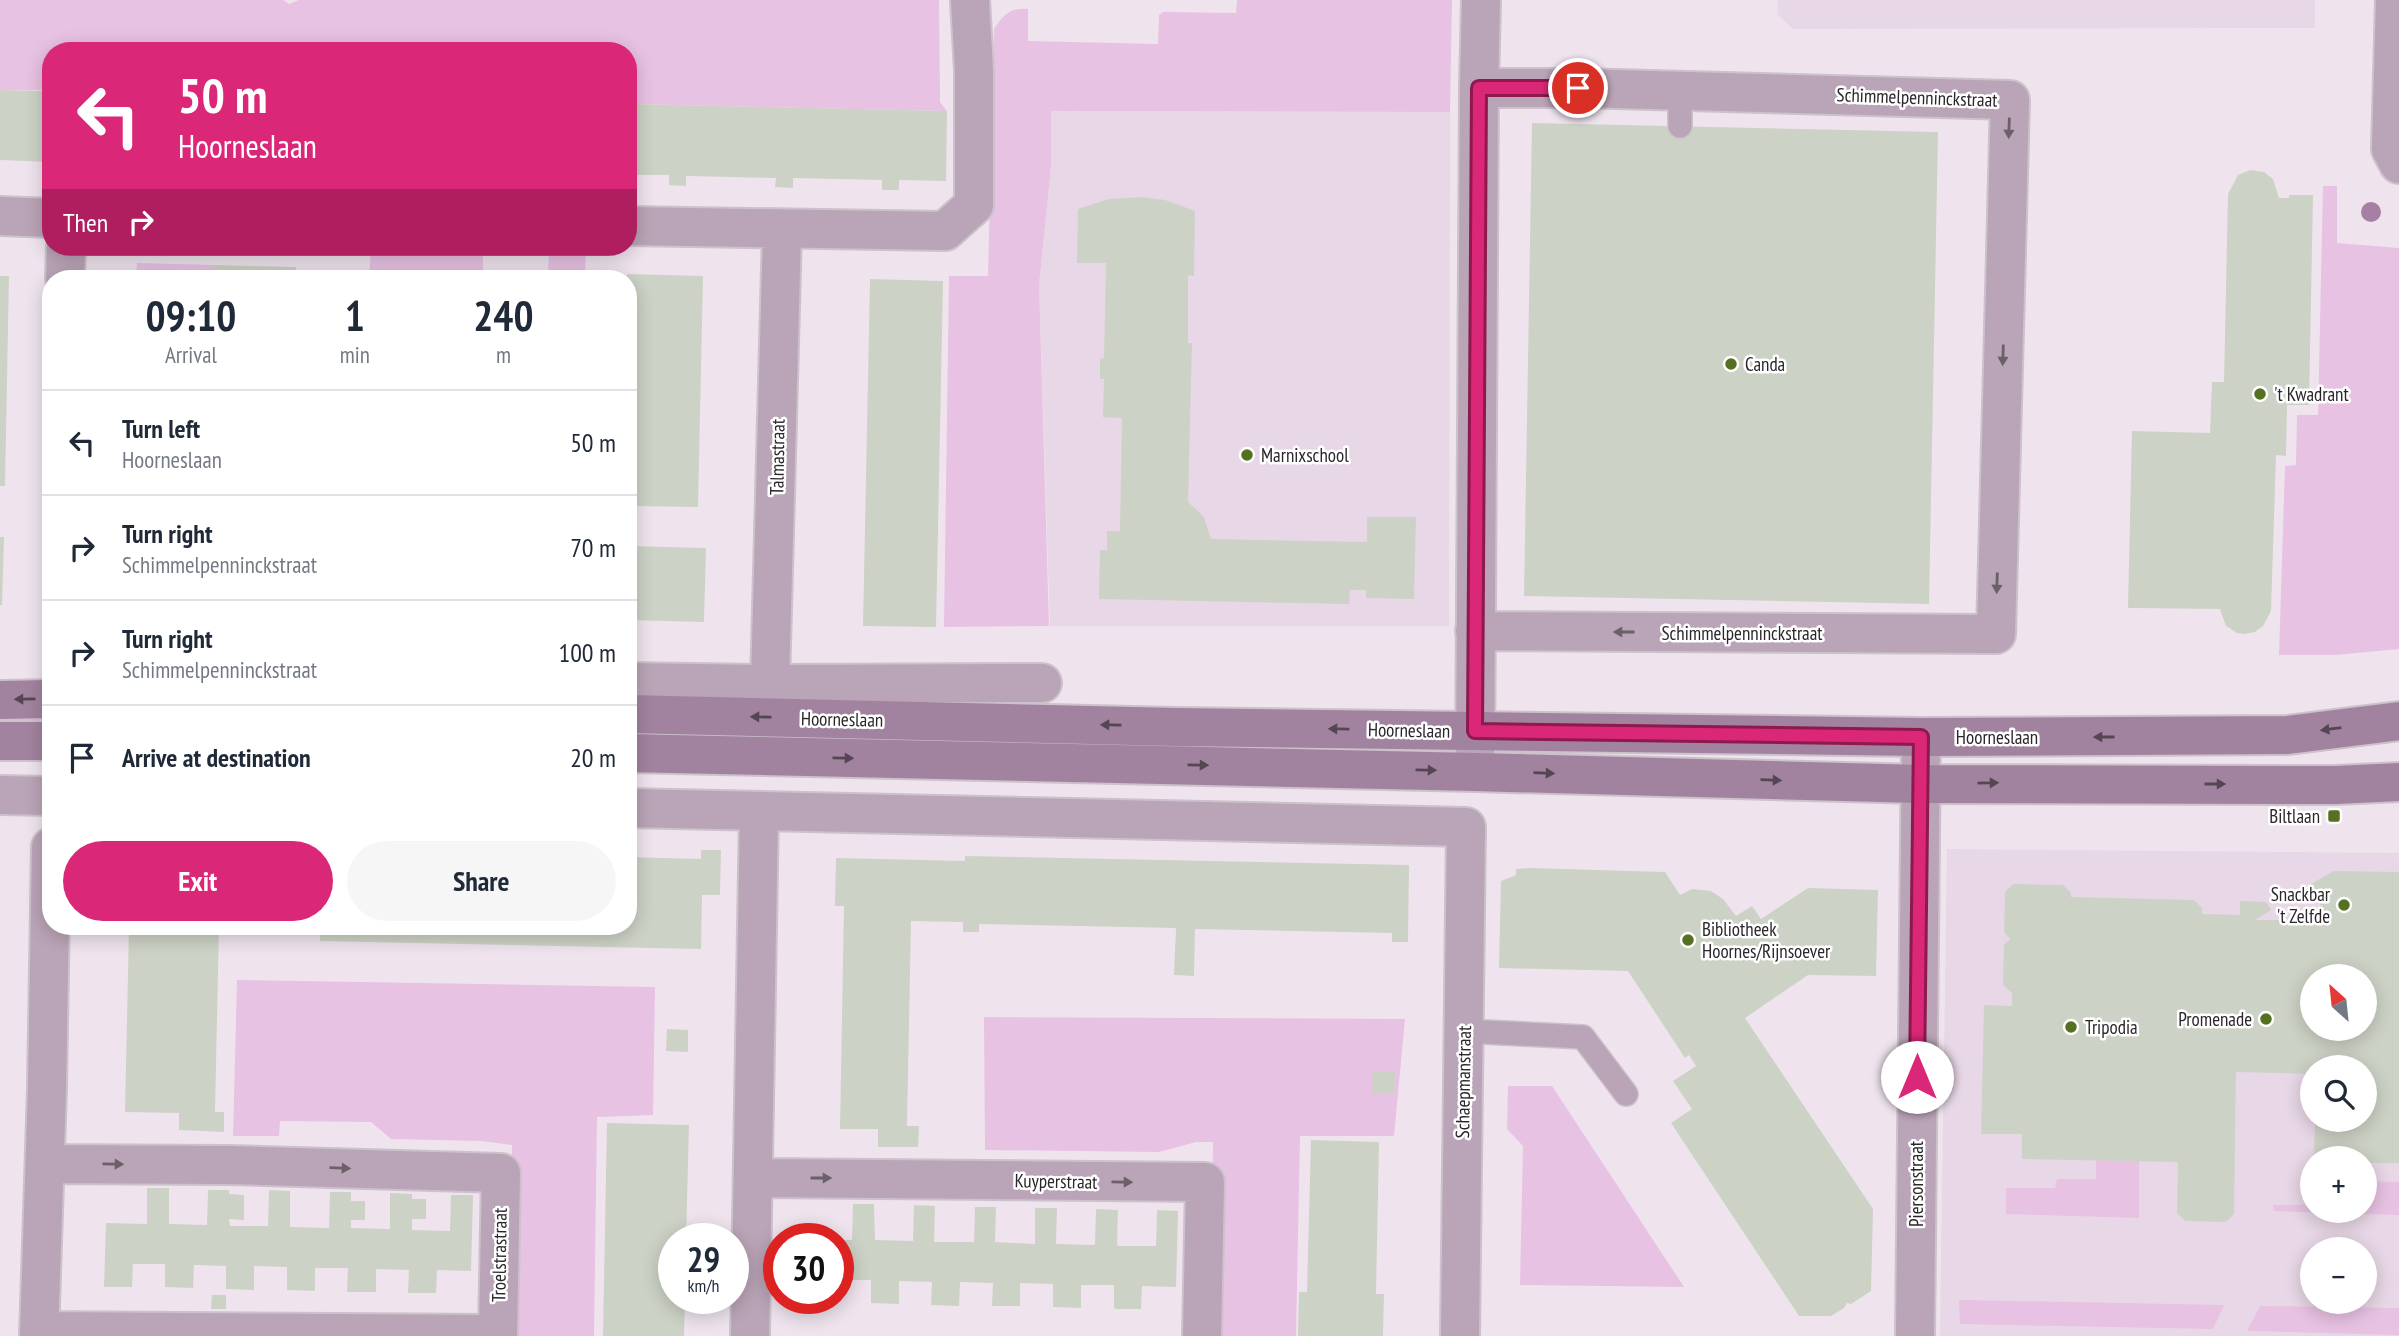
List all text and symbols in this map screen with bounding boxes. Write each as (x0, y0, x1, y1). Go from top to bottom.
pin (1548, 58, 1608, 118)
text: 50 m (178, 63, 267, 127)
icon: arrive (1559, 69, 1597, 107)
icon: left (63, 70, 154, 161)
street label: Schimmelpenninckstraat (1836, 82, 1999, 112)
one-way arrow (2004, 117, 2015, 139)
text: Hoorneslaan (178, 125, 317, 167)
icon: right (122, 203, 160, 241)
text: Then (63, 206, 108, 239)
text: 09:10 (145, 288, 236, 343)
text: 1 (345, 288, 365, 343)
text: 240 (473, 288, 534, 343)
text: Arrival (165, 340, 217, 369)
text: min (340, 340, 370, 369)
text: m (496, 340, 511, 369)
one-way arrow (1998, 345, 2009, 367)
place label: Canda (1745, 352, 1785, 376)
marker: Canda (1723, 356, 1739, 372)
place label: 't Kwadrant (2274, 382, 2349, 406)
marker: 't Kwadrant (2252, 386, 2268, 402)
text: Turn left (122, 412, 200, 445)
street label: Talmastraat (764, 418, 790, 495)
icon: left (63, 424, 101, 462)
text: 50 m (570, 426, 616, 459)
place label: Marnixschool (1261, 443, 1349, 467)
text: Hoorneslaan (122, 445, 222, 474)
marker: Marnixschool (1239, 447, 1255, 463)
text: Turn right (122, 517, 213, 550)
icon: right (63, 529, 101, 567)
text: 70 m (570, 531, 616, 564)
text: Schimmelpenninckstraat (122, 550, 317, 579)
one-way arrow (1991, 572, 2003, 594)
street label: Schimmelpenninckstraat (1661, 621, 1823, 645)
text: Turn right (122, 622, 213, 655)
one-way arrow (1613, 626, 1635, 638)
icon: right (63, 634, 101, 672)
text: 100 m (558, 636, 616, 669)
text: Schimmelpenninckstraat (122, 655, 317, 684)
one-way arrow (14, 694, 36, 705)
street label: Hoorneslaan (801, 706, 883, 732)
one-way arrow (750, 711, 772, 723)
street label: Hoorneslaan (1368, 717, 1450, 743)
one-way arrow (1100, 720, 1122, 731)
one-way arrow (1327, 723, 1349, 735)
one-way arrow (2320, 723, 2342, 734)
street label: Hoorneslaan (1956, 725, 2038, 749)
one-way arrow (2093, 731, 2115, 743)
icon: arrive (63, 739, 101, 777)
text: Arrive at destination (122, 741, 311, 774)
text: 20 m (570, 741, 616, 774)
one-way arrow (833, 752, 855, 763)
one-way arrow (1188, 760, 1210, 771)
one-way arrow (1415, 765, 1437, 776)
one-way arrow (1533, 768, 1555, 779)
one-way arrow (1760, 774, 1782, 785)
one-way arrow (1977, 777, 1999, 789)
one-way arrow (2204, 778, 2226, 790)
place label: Biltlaan (2269, 804, 2320, 828)
marker: Biltlaan (2326, 808, 2342, 824)
button: Exit (63, 841, 333, 921)
button: Share (347, 841, 616, 921)
place label: Snackbar 't Zelfde (2271, 882, 2331, 928)
marker: Snackbar 't Zelfde (2336, 897, 2352, 913)
place label: Bibliotheek Hoornes/Rijnsoever (1702, 917, 1831, 963)
marker: Bibliotheek Hoornes/Rijnsoever (1680, 932, 1696, 948)
north arrow (2300, 964, 2376, 1041)
map controls (2300, 964, 2377, 1314)
place label: Promenade (2178, 1007, 2252, 1031)
marker: Promenade (2258, 1011, 2274, 1027)
place label: Tripodia (2085, 1015, 2138, 1039)
marker: Tripodia (2063, 1019, 2079, 1035)
street label: Schaepmanstraat (1450, 1025, 1476, 1138)
position arrow (1880, 1040, 1954, 1114)
button: search (2300, 1055, 2377, 1132)
street label: Piersonstraat (1904, 1140, 1928, 1227)
button: + (2300, 1146, 2377, 1223)
one-way arrow (102, 1158, 124, 1170)
one-way arrow (330, 1163, 352, 1174)
street label: Kuyperstraat (1014, 1168, 1098, 1194)
one-way arrow (810, 1172, 832, 1184)
one-way arrow (1111, 1176, 1133, 1188)
street label: Troelstrastraat (486, 1207, 512, 1302)
speed limit sign: 30 (763, 1223, 854, 1314)
text: 29 (687, 1236, 720, 1282)
button: − (2300, 1237, 2377, 1314)
text: km/h (688, 1274, 719, 1297)

